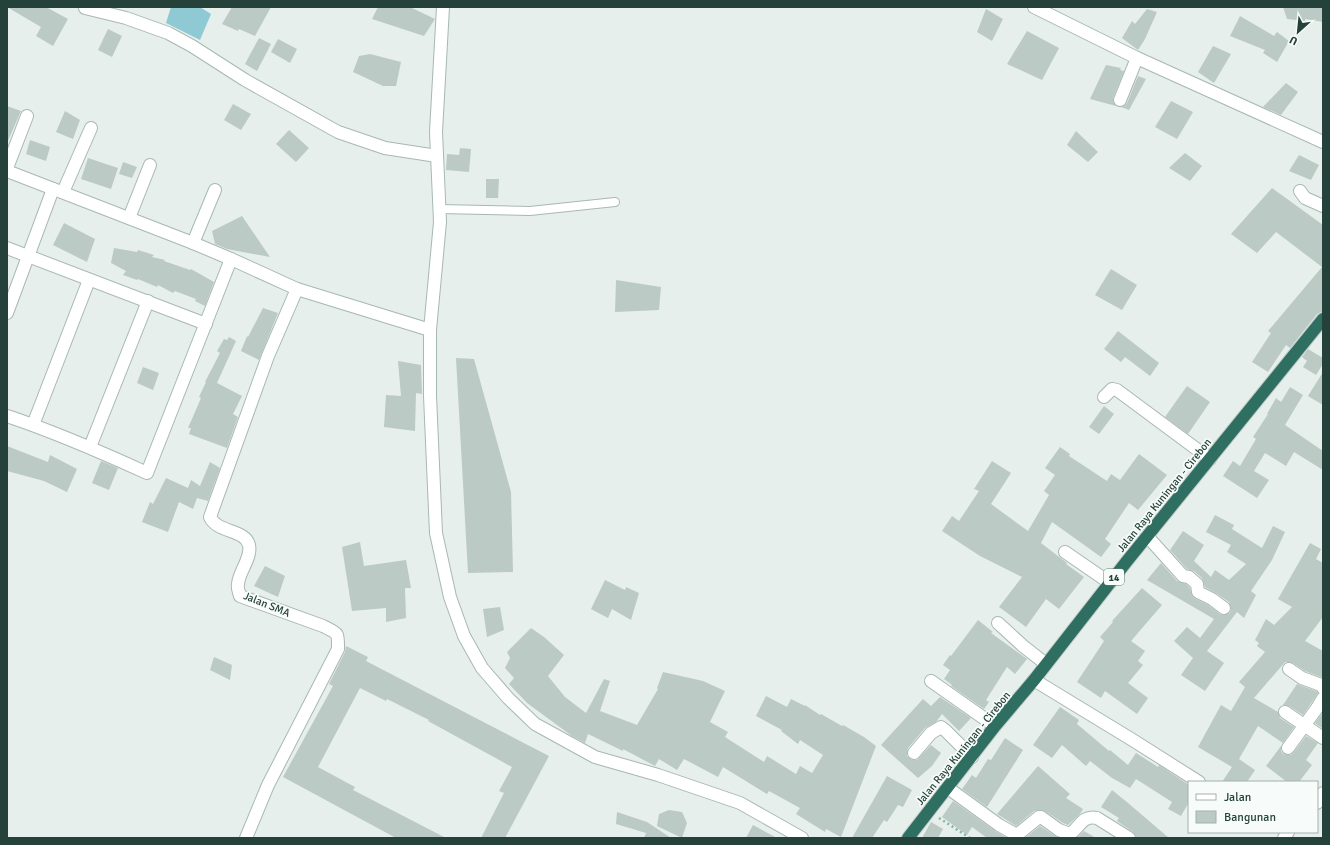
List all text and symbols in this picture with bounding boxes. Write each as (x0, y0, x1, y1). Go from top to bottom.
north arrow (1278, 12, 1318, 52)
text: U (1287, 33, 1300, 48)
street label: Jalan Raya Kuningan - Cirebon (1115, 436, 1214, 555)
road number: 14 (1104, 569, 1124, 585)
street label: Jalan SMA (242, 589, 292, 620)
street label: Jalan Raya Kuningan - Cirebon (914, 689, 1013, 808)
legend (1188, 781, 1318, 833)
text: Jalan (1224, 790, 1251, 805)
text: Bangunan (1224, 810, 1276, 825)

